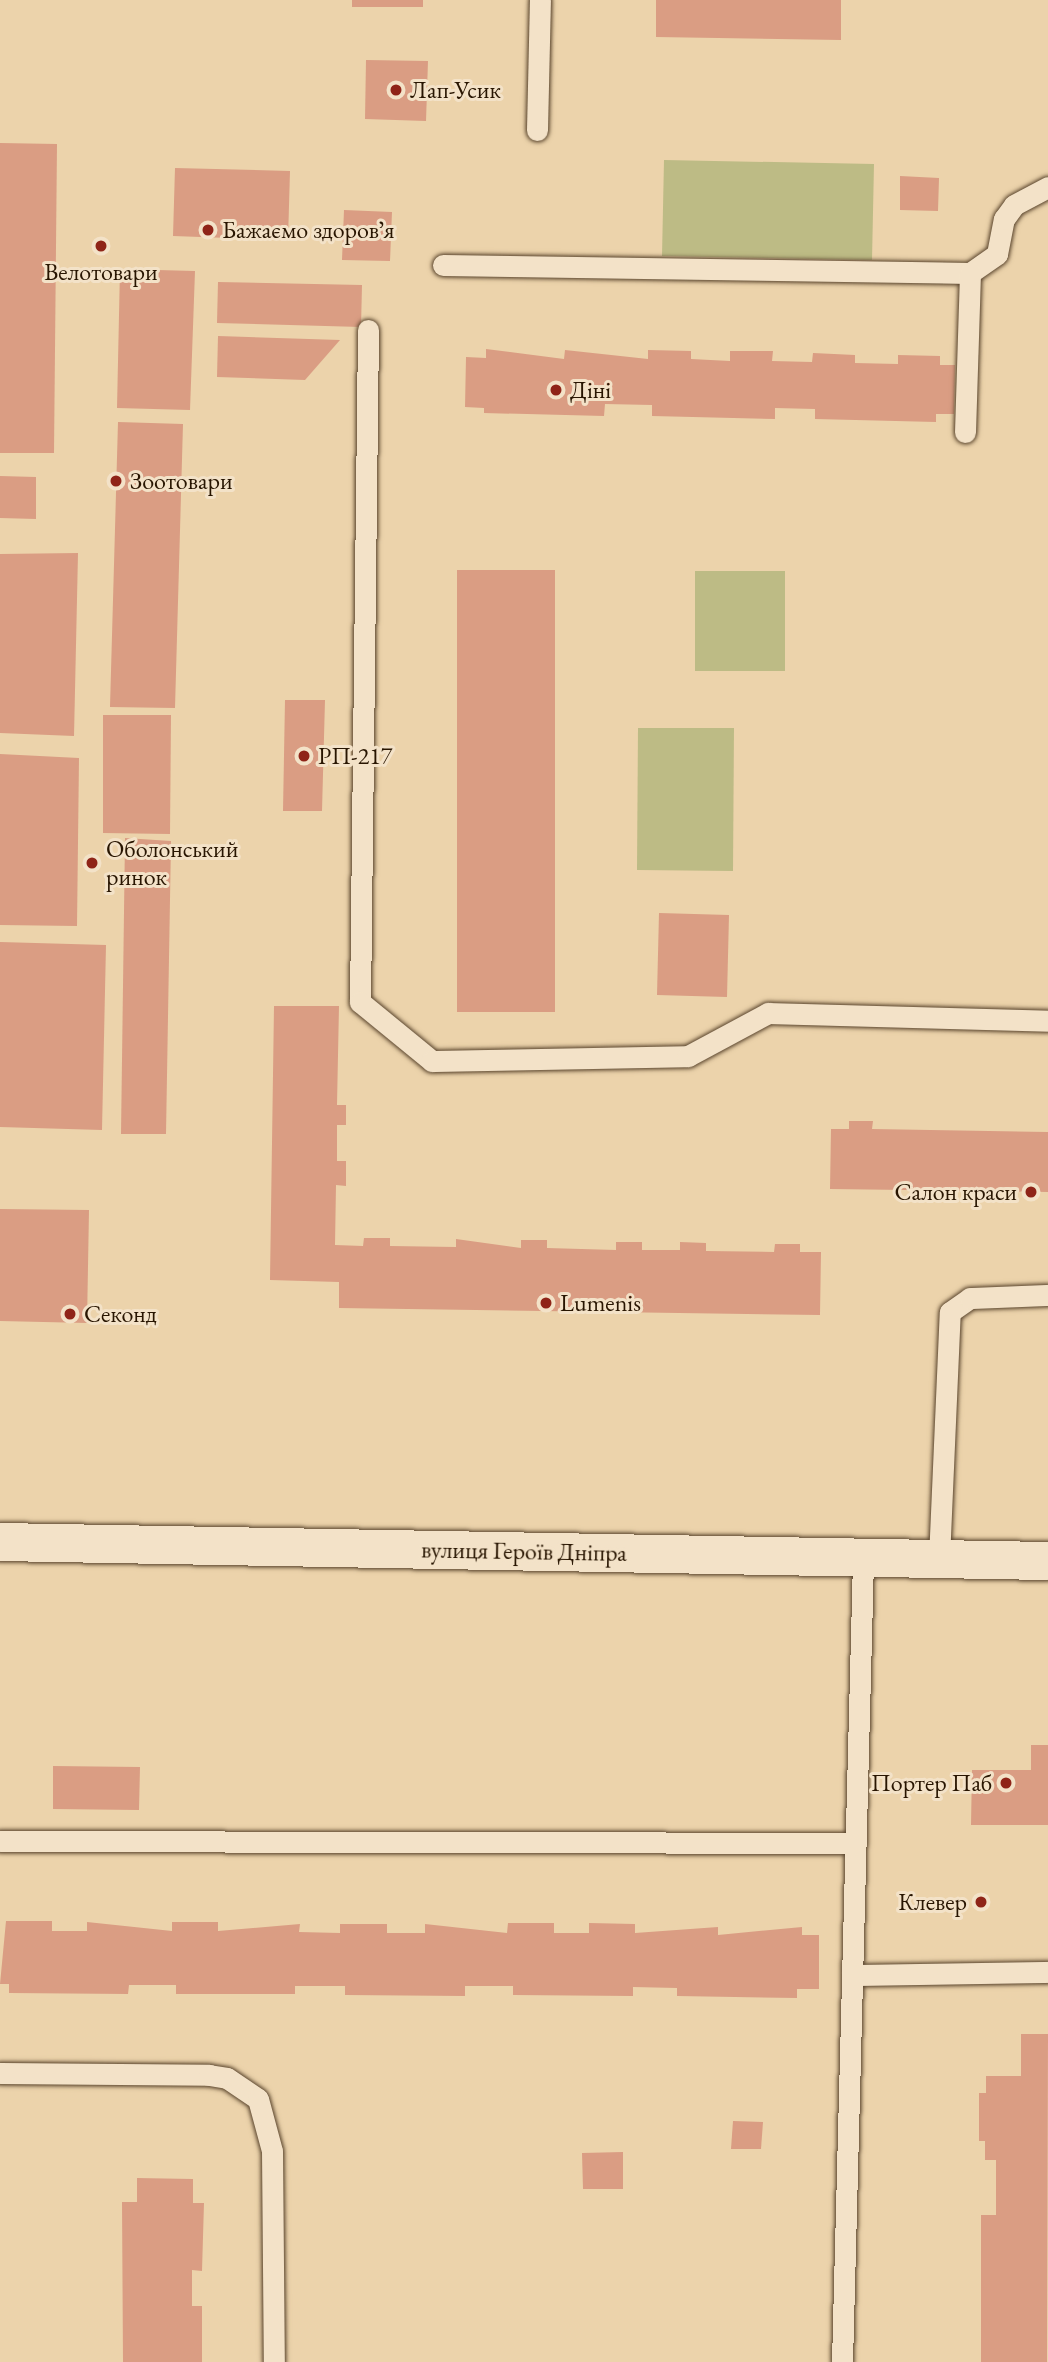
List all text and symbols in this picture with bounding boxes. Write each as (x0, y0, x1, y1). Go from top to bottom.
place label: Лап-Усик (410, 76, 501, 104)
marker: Лап-Усик (388, 82, 404, 98)
place label: Бажаємо здоровʼя (222, 216, 395, 244)
marker: Бажаємо здоровʼя (200, 222, 216, 238)
marker: Велотовари (93, 238, 109, 254)
place label: Велотовари (44, 258, 158, 286)
place label: Діні (570, 376, 611, 404)
marker: Діні (548, 382, 564, 398)
place label: Зоотовари (130, 467, 233, 495)
marker: Зоотовари (108, 473, 124, 489)
place label: РП-217 (318, 742, 392, 770)
marker: РП-217 (296, 748, 312, 764)
place label: Оболонський ринок (106, 835, 238, 891)
marker: Оболонський ринок (84, 855, 100, 871)
place label: Салон краси (895, 1178, 1017, 1206)
marker: Салон краси (1023, 1184, 1039, 1200)
place label: Lumenis (560, 1289, 641, 1317)
marker: Lumenis (538, 1295, 554, 1311)
place label: Секонд (84, 1300, 157, 1328)
marker: Секонд (62, 1306, 78, 1322)
street label: вулиця Героїв Дніпра (421, 1535, 627, 1567)
place label: Портер Паб (871, 1769, 992, 1797)
marker: Портер Паб (998, 1775, 1014, 1791)
place label: Клевер (898, 1888, 967, 1916)
marker: Клевер (973, 1894, 989, 1910)

